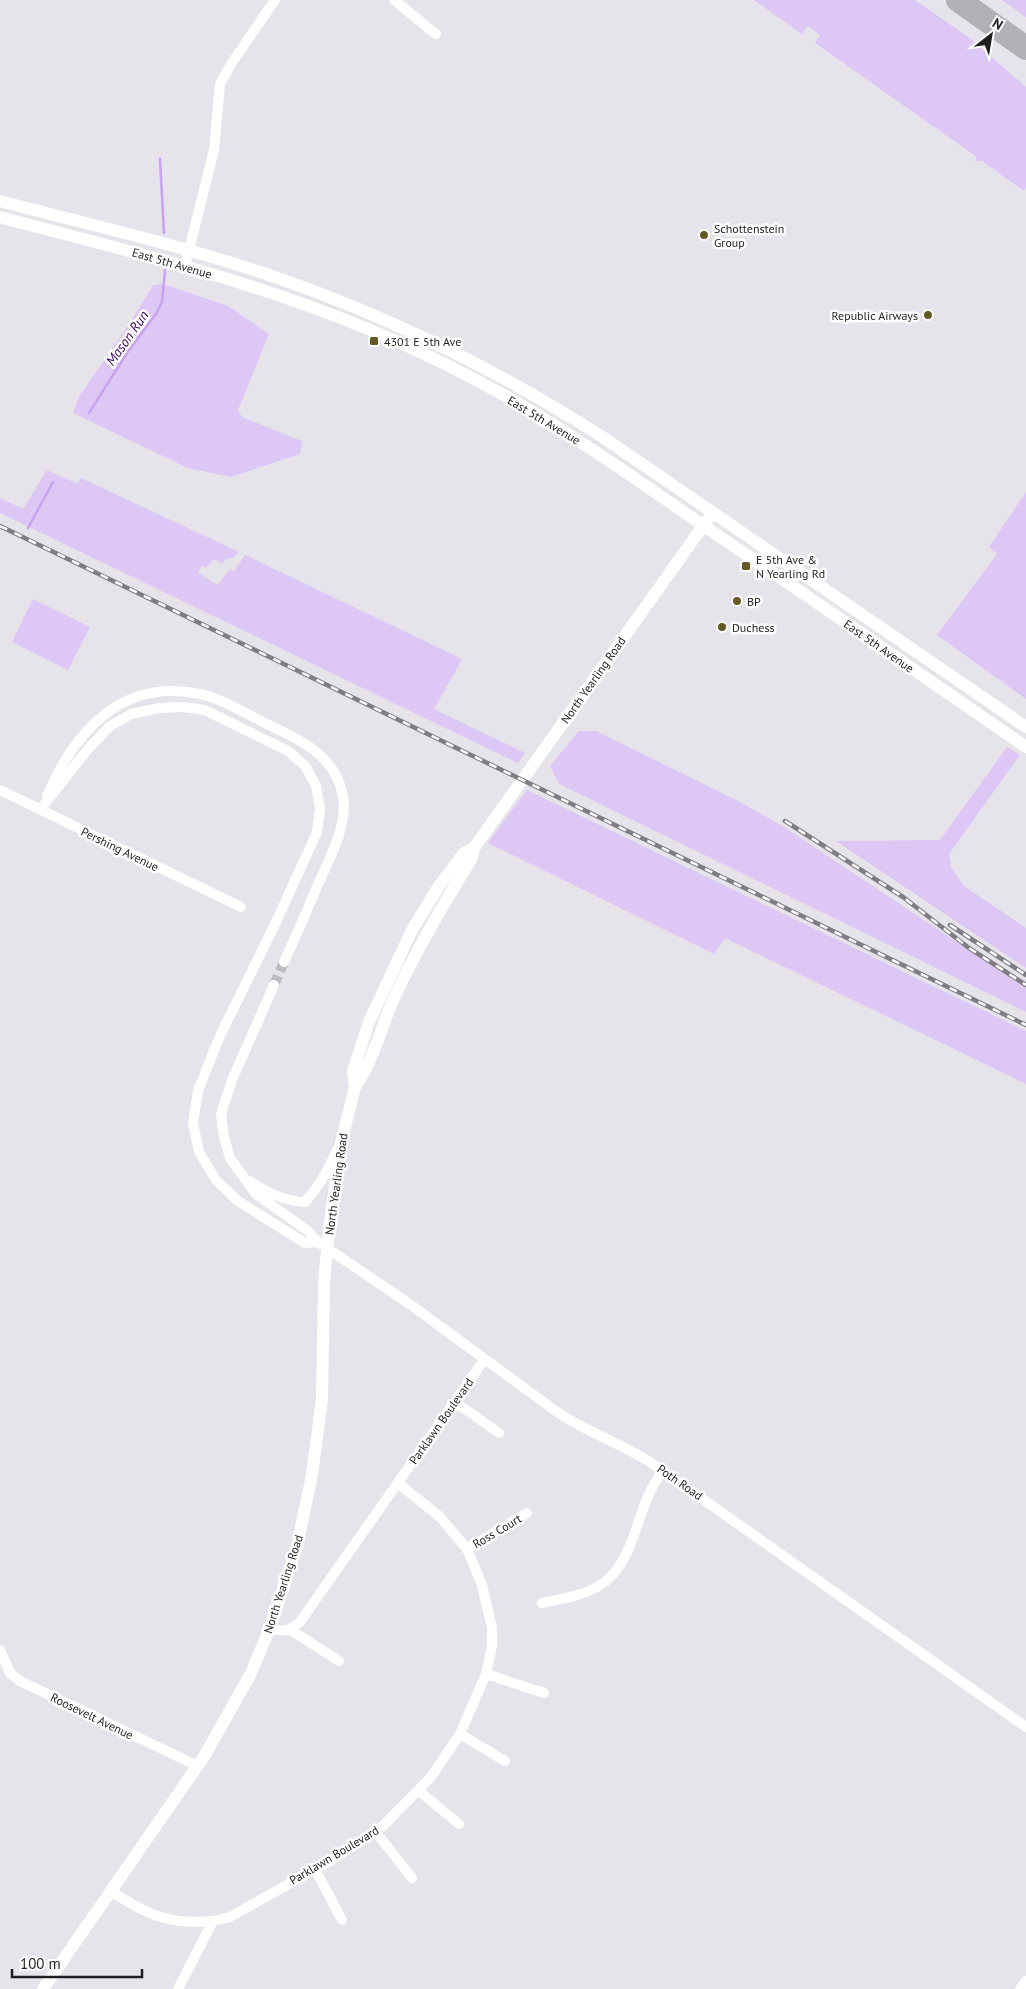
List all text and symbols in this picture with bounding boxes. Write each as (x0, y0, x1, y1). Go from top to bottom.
north arrow (966, 10, 1016, 60)
text: N (989, 14, 1006, 34)
place label: Schottenstein Group (714, 221, 784, 250)
marker: Schottenstein Group (698, 229, 710, 241)
street label: East 5th Avenue (130, 244, 214, 282)
water label: Mason Run (102, 307, 152, 369)
place label: Republic Airways (832, 308, 918, 323)
marker: Republic Airways (922, 309, 934, 321)
place label: 4301 E 5th Ave (384, 334, 461, 349)
marker: 4301 E 5th Ave (368, 335, 380, 347)
street label: East 5th Avenue (505, 392, 583, 448)
place label: E 5th Ave & N Yearling Rd (756, 552, 825, 581)
marker: E 5th Ave & N Yearling Rd (740, 560, 752, 572)
place label: BP (747, 594, 761, 609)
marker: BP (731, 595, 743, 607)
street label: East 5th Avenue (841, 616, 917, 676)
place label: Duchess (732, 620, 775, 635)
marker: Duchess (716, 621, 728, 633)
street label: North Yearling Road (557, 634, 629, 726)
street label: Pershing Avenue (79, 824, 161, 874)
street label: North Yearling Road (321, 1132, 351, 1236)
street label: Parklawn Boulevard (406, 1375, 476, 1467)
street label: Poth Road (654, 1461, 706, 1503)
street label: Ross Court (470, 1511, 524, 1551)
street label: North Yearling Road (260, 1533, 306, 1635)
street label: Roosevelt Avenue (48, 1690, 136, 1742)
street label: Parklawn Boulevard (287, 1822, 381, 1888)
scale bar (12, 1946, 142, 1978)
text: 100 m (20, 1954, 61, 1973)

